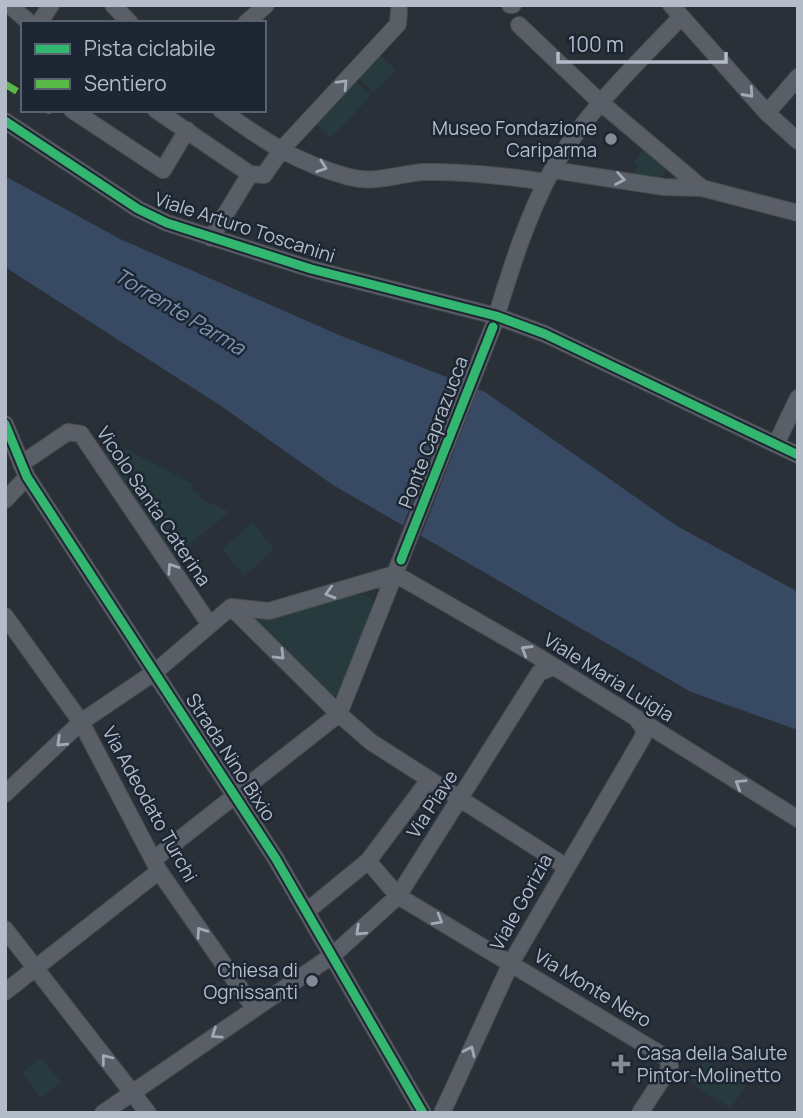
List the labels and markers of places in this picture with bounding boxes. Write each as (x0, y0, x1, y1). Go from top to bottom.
place label: Museo Fondazione Cariparma (432, 115, 597, 163)
marker: Museo Fondazione Cariparma (603, 131, 619, 147)
place label: Chiesa di Ognissanti (203, 957, 298, 1005)
marker: Chiesa di Ognissanti (304, 973, 320, 989)
place label: Casa della Salute Pintor-Molinetto (637, 1040, 787, 1088)
marker: Casa della Salute Pintor-Molinetto (611, 1054, 631, 1074)

